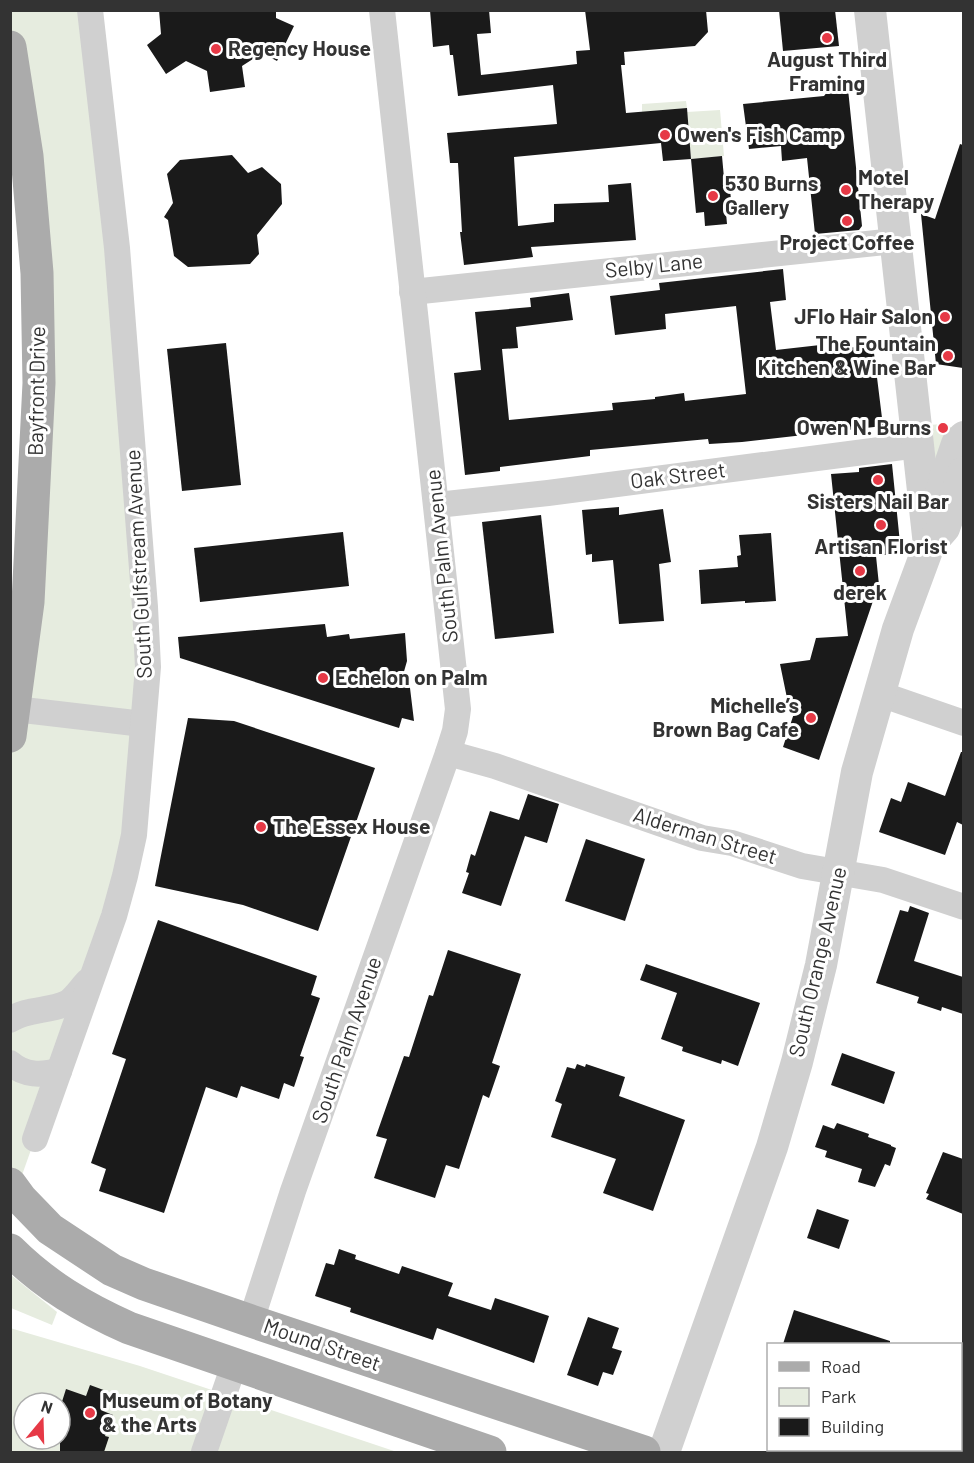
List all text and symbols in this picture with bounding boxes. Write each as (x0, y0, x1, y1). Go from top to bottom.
marker: August Third Framing (820, 31, 834, 45)
place label: Regency House (228, 35, 371, 60)
marker: Regency House (209, 42, 223, 56)
place label: August Third Framing (767, 46, 887, 95)
place label: Owen's Fish Camp (677, 121, 842, 146)
marker: Owen's Fish Camp (658, 128, 672, 142)
place label: Motel Therapy (858, 164, 935, 213)
place label: 530 Burns Gallery (725, 170, 818, 219)
marker: Motel Therapy (839, 183, 853, 197)
marker: 530 Burns Gallery (706, 189, 720, 203)
marker: Project Coffee (840, 214, 854, 228)
place label: Project Coffee (780, 229, 914, 254)
street label: Selby Lane (604, 247, 704, 282)
place label: JFlo Hair Salon (794, 303, 933, 328)
marker: JFlo Hair Salon (938, 310, 952, 324)
street label: Bayfront Drive (22, 326, 49, 456)
place label: The Fountain Kitchen & Wine Bar (758, 330, 936, 379)
marker: The Fountain Kitchen & Wine Bar (941, 349, 955, 363)
place label: Owen N. Burns (797, 414, 931, 439)
marker: Owen N. Burns (936, 421, 950, 435)
street label: South Gulfstream Avenue (119, 449, 156, 679)
street label: Oak Street (629, 456, 727, 493)
street label: South Palm Avenue (419, 468, 462, 644)
marker: Sisters Nail Bar (871, 473, 885, 487)
place label: Sisters Nail Bar (807, 488, 949, 513)
marker: Artisan Florist (874, 518, 888, 532)
place label: Artisan Florist (814, 533, 948, 558)
marker: derek (853, 564, 867, 578)
place label: derek (833, 579, 887, 604)
place label: Echelon on Palm (335, 664, 487, 689)
marker: Echelon on Palm (316, 671, 330, 685)
place label: Michelle’s Brown Bag Cafe (653, 692, 799, 741)
marker: Michelle’s Brown Bag Cafe (804, 711, 818, 725)
street label: Alderman Street (631, 801, 780, 868)
place label: The Essex House (273, 813, 430, 838)
marker: The Essex House (254, 820, 268, 834)
street label: South Orange Avenue (783, 864, 851, 1059)
street label: South Palm Avenue (305, 953, 386, 1126)
street label: Mound Street (261, 1312, 384, 1375)
legend (767, 1343, 962, 1451)
text: Road (821, 1355, 861, 1377)
text: Park (821, 1385, 856, 1407)
place label: Museum of Botany & the Arts (102, 1387, 273, 1436)
north arrow (12, 1391, 72, 1451)
text: N (39, 1396, 55, 1417)
marker: Museum of Botany & the Arts (83, 1406, 97, 1420)
text: Building (821, 1415, 884, 1437)

